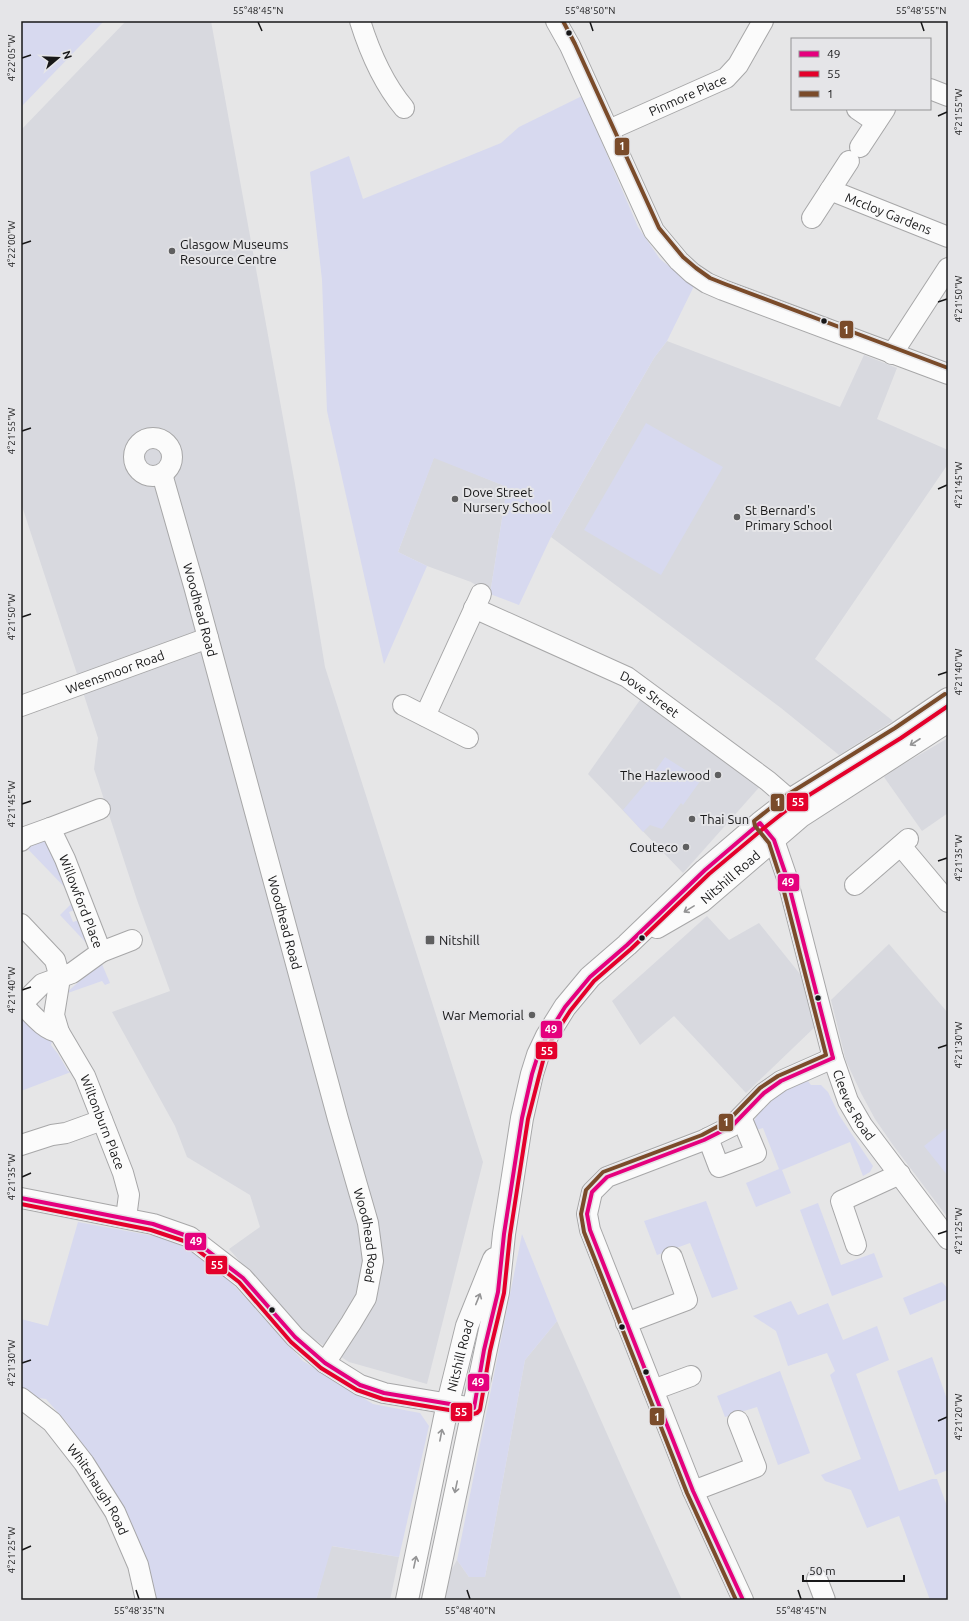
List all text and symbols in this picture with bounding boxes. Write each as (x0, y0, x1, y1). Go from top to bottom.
text: 55°48'45"N (233, 5, 283, 16)
text: 55°48'50"N (565, 5, 615, 16)
text: 55°48'55"N (896, 5, 946, 16)
unlabelled marker (564, 28, 574, 38)
text: 4°22'05"W (6, 34, 17, 82)
north arrow (38, 38, 78, 78)
legend (791, 38, 931, 110)
text: 49 (827, 47, 841, 60)
text: N (60, 49, 74, 61)
text: 55 (827, 67, 841, 80)
street label: Pinmore Place (647, 72, 729, 118)
text: 1 (827, 87, 834, 100)
text: 4°21'55"W (953, 88, 964, 136)
line badge: 1 (614, 137, 630, 156)
text: 1 (619, 140, 625, 152)
street label: Mccloy Gardens (843, 190, 934, 237)
text: 4°22'00"W (6, 220, 17, 268)
place label: Glasgow Museums Resource Centre (180, 237, 289, 266)
marker: Glasgow Museums Resource Centre (167, 246, 177, 256)
text: 4°21'50"W (953, 275, 964, 323)
unlabelled marker (819, 316, 829, 326)
line badge: 1 (839, 320, 854, 339)
text: 1 (843, 324, 849, 336)
text: 4°21'55"W (6, 407, 17, 455)
text: 4°21'45"W (953, 461, 964, 509)
place label: Dove Street Nursery School (463, 485, 551, 514)
marker: Dove Street Nursery School (450, 494, 460, 504)
place label: St Bernard's Primary School (745, 503, 833, 532)
marker: St Bernard's Primary School (732, 512, 742, 522)
street label: Woodhead Road (181, 561, 220, 658)
text: 4°21'50"W (6, 593, 17, 641)
street label: Weensmoor Road (64, 648, 166, 696)
text: 4°21'40"W (953, 648, 964, 696)
street label: Dove Street (618, 668, 682, 720)
one-way arrow (910, 738, 921, 746)
place label: The Hazlewood (620, 768, 710, 782)
marker: The Hazlewood (713, 770, 723, 780)
text: 4°21'45"W (6, 780, 17, 828)
line badge: 55 (786, 792, 809, 812)
line badge: 1 (770, 793, 785, 812)
text: 1 (775, 796, 781, 808)
text: 55 (792, 796, 804, 808)
place label: Thai Sun (700, 812, 749, 826)
marker: Thai Sun (687, 814, 697, 824)
text: 4°21'35"W (953, 834, 964, 882)
place label: Couteco (629, 840, 678, 854)
marker: Couteco (681, 842, 691, 852)
street label: Nitshill Road (698, 848, 763, 906)
street label: Willowford Place (57, 853, 106, 950)
line badge: 49 (777, 873, 800, 892)
street label: Woodhead Road (266, 874, 304, 971)
text: 49 (782, 876, 794, 888)
one-way arrow (683, 905, 695, 913)
place label: Nitshill (439, 933, 480, 947)
unlabelled marker (637, 933, 647, 943)
marker: Nitshill (424, 934, 436, 946)
text: 4°21'40"W (6, 966, 17, 1014)
unlabelled marker (813, 993, 823, 1003)
place label: War Memorial (442, 1008, 525, 1022)
marker: War Memorial (527, 1010, 537, 1020)
line badge: 49 (540, 1020, 563, 1039)
text: 4°21'30"W (953, 1021, 964, 1069)
text: 49 (545, 1023, 557, 1035)
line badge: 55 (535, 1041, 558, 1060)
text: 55 (541, 1045, 553, 1057)
street label: Cleeves Road (831, 1067, 878, 1143)
street label: Wiltonburn Place (78, 1073, 128, 1171)
line badge: 1 (718, 1113, 734, 1132)
text: 1 (723, 1116, 729, 1128)
text: 4°21'35"W (6, 1153, 17, 1201)
street label: Woodhead Road (351, 1186, 380, 1284)
text: 4°21'25"W (953, 1207, 964, 1255)
line badge: 49 (184, 1232, 207, 1251)
text: 49 (190, 1235, 202, 1247)
line badge: 55 (205, 1255, 228, 1275)
text: 55 (211, 1259, 223, 1271)
one-way arrow (474, 1293, 482, 1305)
unlabelled marker (267, 1305, 277, 1315)
street label: Nitshill Road (444, 1318, 476, 1393)
unlabelled marker (617, 1322, 627, 1332)
text: 4°21'30"W (6, 1339, 17, 1387)
unlabelled marker (641, 1367, 651, 1377)
line badge: 49 (467, 1373, 490, 1392)
text: 49 (472, 1376, 484, 1388)
text: 4°21'20"W (953, 1393, 964, 1441)
line badge: 55 (450, 1402, 473, 1422)
text: 55 (455, 1406, 467, 1418)
line badge: 1 (649, 1407, 665, 1426)
text: 1 (654, 1411, 660, 1423)
one-way arrow (438, 1428, 446, 1441)
street label: Whitehaugh Road (65, 1441, 131, 1537)
one-way arrow (452, 1480, 460, 1493)
text: 4°21'25"W (6, 1526, 17, 1574)
one-way arrow (411, 1556, 419, 1569)
scale bar (803, 1557, 904, 1583)
text: 50 m (809, 1564, 836, 1577)
text: 55°48'35"N (114, 1605, 164, 1616)
text: 55°48'40"N (445, 1605, 495, 1616)
text: 55°48'45"N (776, 1605, 826, 1616)

